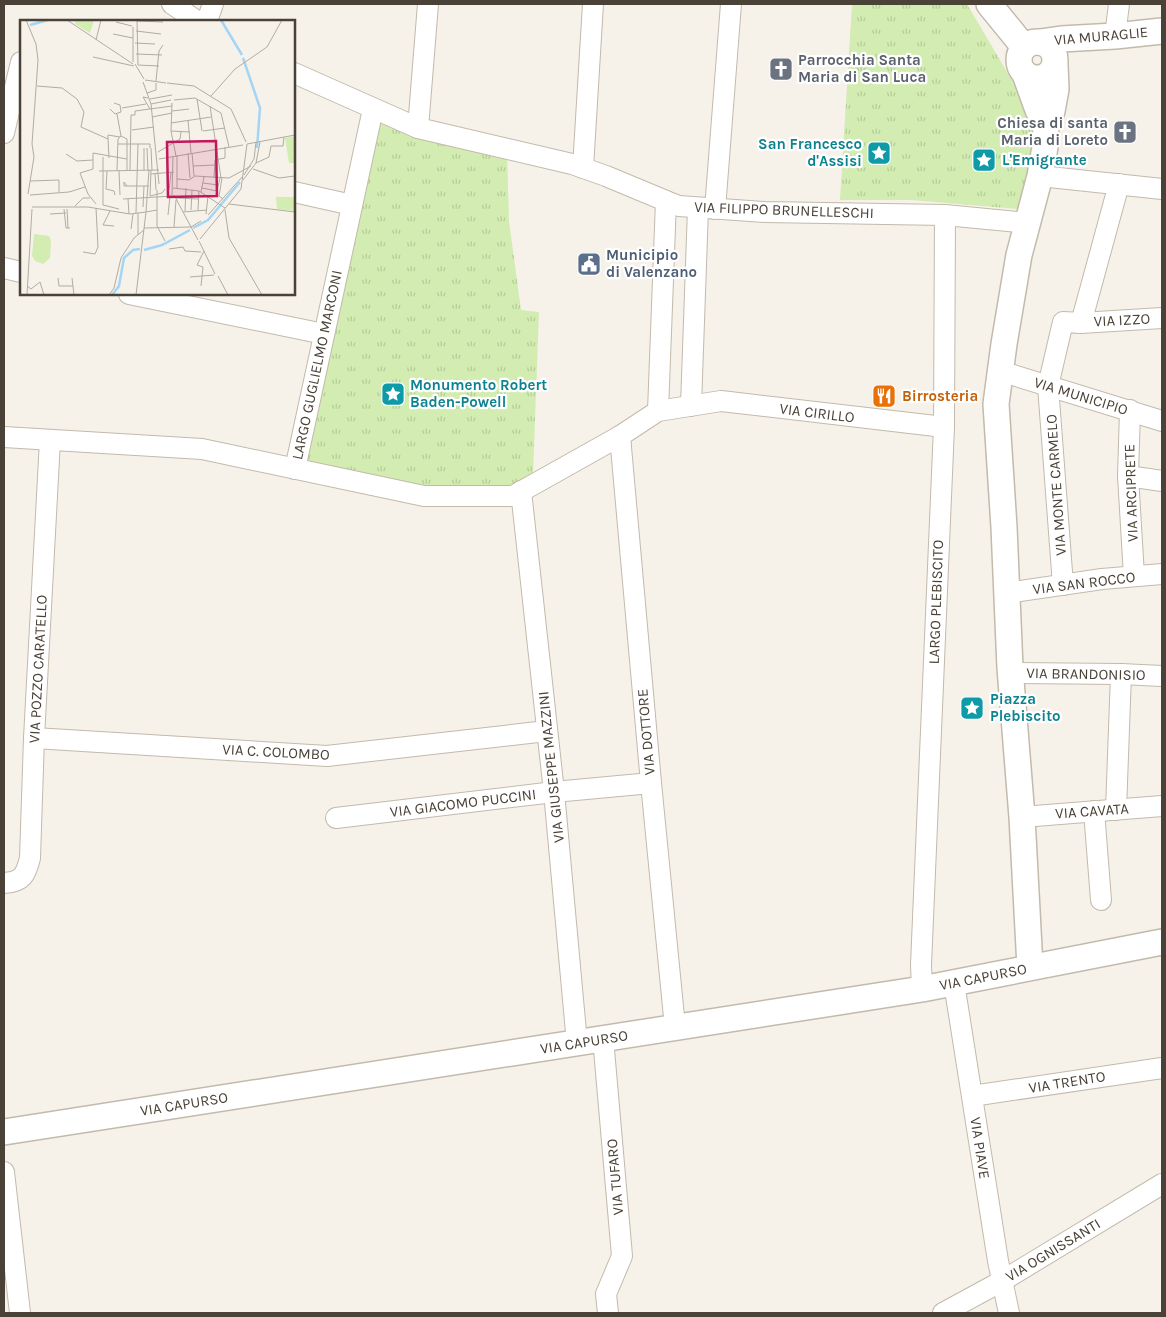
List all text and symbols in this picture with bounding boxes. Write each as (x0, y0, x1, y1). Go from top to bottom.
inset map (20, 20, 295, 295)
street label: VIA MURAGLIE (1053, 23, 1149, 49)
place label: Parrocchia Santa Maria di San Luca (798, 51, 926, 86)
church icon: Parrocchia Santa Maria di San Luca (768, 56, 794, 82)
place label: Chiesa di santa Maria di Loreto (997, 114, 1108, 149)
church icon: Chiesa di santa Maria di Loreto (1112, 119, 1138, 145)
place label: San Francesco d'Assisi (758, 135, 862, 170)
place icon: San Francesco d'Assisi (866, 140, 892, 166)
place icon: L'Emigrante (971, 147, 997, 173)
place label: L'Emigrante (1002, 151, 1087, 169)
street label: VIA FILIPPO BRUNELLESCHI (694, 198, 874, 222)
place label: Municipio di Valenzano (606, 246, 697, 281)
public building icon: Municipio di Valenzano (576, 251, 602, 277)
street label: LARGO GUGLIELMO MARCONI (288, 269, 346, 461)
street label: VIA IZZO (1093, 310, 1151, 330)
street label: VIA MUNICIPIO (1032, 373, 1130, 419)
place label: Monumento Robert Baden-Powell (410, 376, 547, 411)
place icon: Monumento Robert Baden-Powell (380, 381, 406, 407)
restaurant icon: Birrosteria (871, 383, 897, 409)
place label: Birrosteria (902, 387, 978, 405)
street label: VIA CIRILLO (779, 399, 855, 427)
street label: VIA MONTE CARMELO (1042, 414, 1070, 556)
street label: VIA ARCIPRETE (1120, 444, 1142, 542)
street label: LARGO PLEBISCITO (925, 539, 947, 665)
street label: VIA SAN ROCCO (1032, 568, 1136, 598)
street label: VIA POZZO CARATELLO (25, 594, 51, 744)
street label: VIA BRANDONISIO (1026, 664, 1146, 684)
street label: VIA DOTTORE (633, 688, 659, 776)
street label: VIA GIUSEPPE MAZZINI (534, 690, 568, 844)
place label: Piazza Plebiscito (990, 690, 1061, 725)
place icon: Piazza Plebiscito (959, 695, 985, 721)
street label: VIA C. COLOMBO (222, 740, 330, 764)
street label: VIA GIACOMO PUCCINI (389, 785, 537, 821)
street label: VIA CAVATA (1055, 799, 1130, 823)
street label: VIA CAPURSO (938, 960, 1028, 994)
street label: VIA CAPURSO (539, 1026, 629, 1058)
street label: VIA TRENTO (1027, 1067, 1107, 1097)
street label: VIA CAPURSO (139, 1088, 229, 1120)
street label: VIA PIAVE (966, 1116, 994, 1180)
street label: VIA TUFARO (603, 1138, 627, 1216)
street label: VIA OGNISSANTI (1002, 1215, 1104, 1285)

